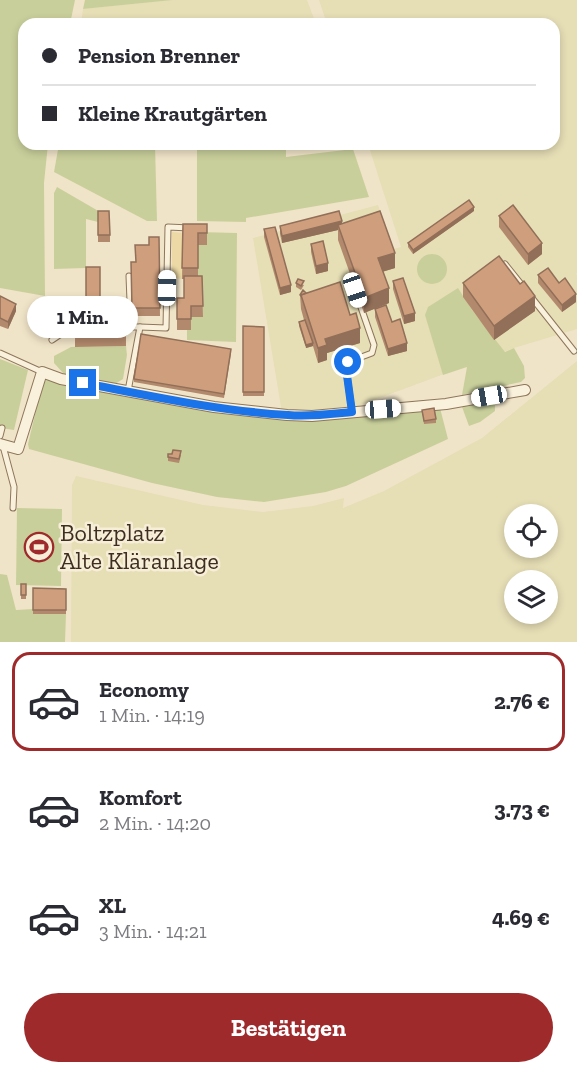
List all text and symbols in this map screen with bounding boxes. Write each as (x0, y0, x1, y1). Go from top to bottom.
text: Pension Brenner (78, 42, 240, 69)
text: Kleine Krautgärten (78, 100, 267, 127)
car (158, 270, 176, 306)
car (341, 270, 369, 310)
callout: 1 Min. (28, 296, 138, 338)
text: 1 Min. (56, 305, 109, 329)
route start (334, 348, 361, 375)
route end (69, 369, 96, 396)
car (470, 384, 508, 408)
car (364, 399, 402, 419)
map controls (504, 504, 558, 624)
button: locate (504, 504, 558, 558)
place label: Boltzplatz Alte Kläranlage (60, 518, 219, 575)
sports icon: Boltzplatz Alte Kläranlage (23, 531, 55, 563)
button: layers (504, 570, 558, 624)
icon: car (27, 675, 81, 729)
text: Economy (99, 676, 189, 703)
text: 2.76 € (494, 688, 550, 715)
text: 1 Min. · 14:19 (99, 703, 205, 727)
icon: car (27, 783, 81, 837)
text: Komfort (99, 784, 182, 811)
text: 3.73 € (494, 796, 550, 823)
text: 2 Min. · 14:20 (99, 811, 211, 835)
icon: car (27, 891, 81, 945)
text: XL (99, 892, 126, 919)
text: 4.69 € (492, 904, 550, 931)
text: 3 Min. · 14:21 (99, 919, 207, 943)
button: Bestätigen (24, 993, 553, 1062)

